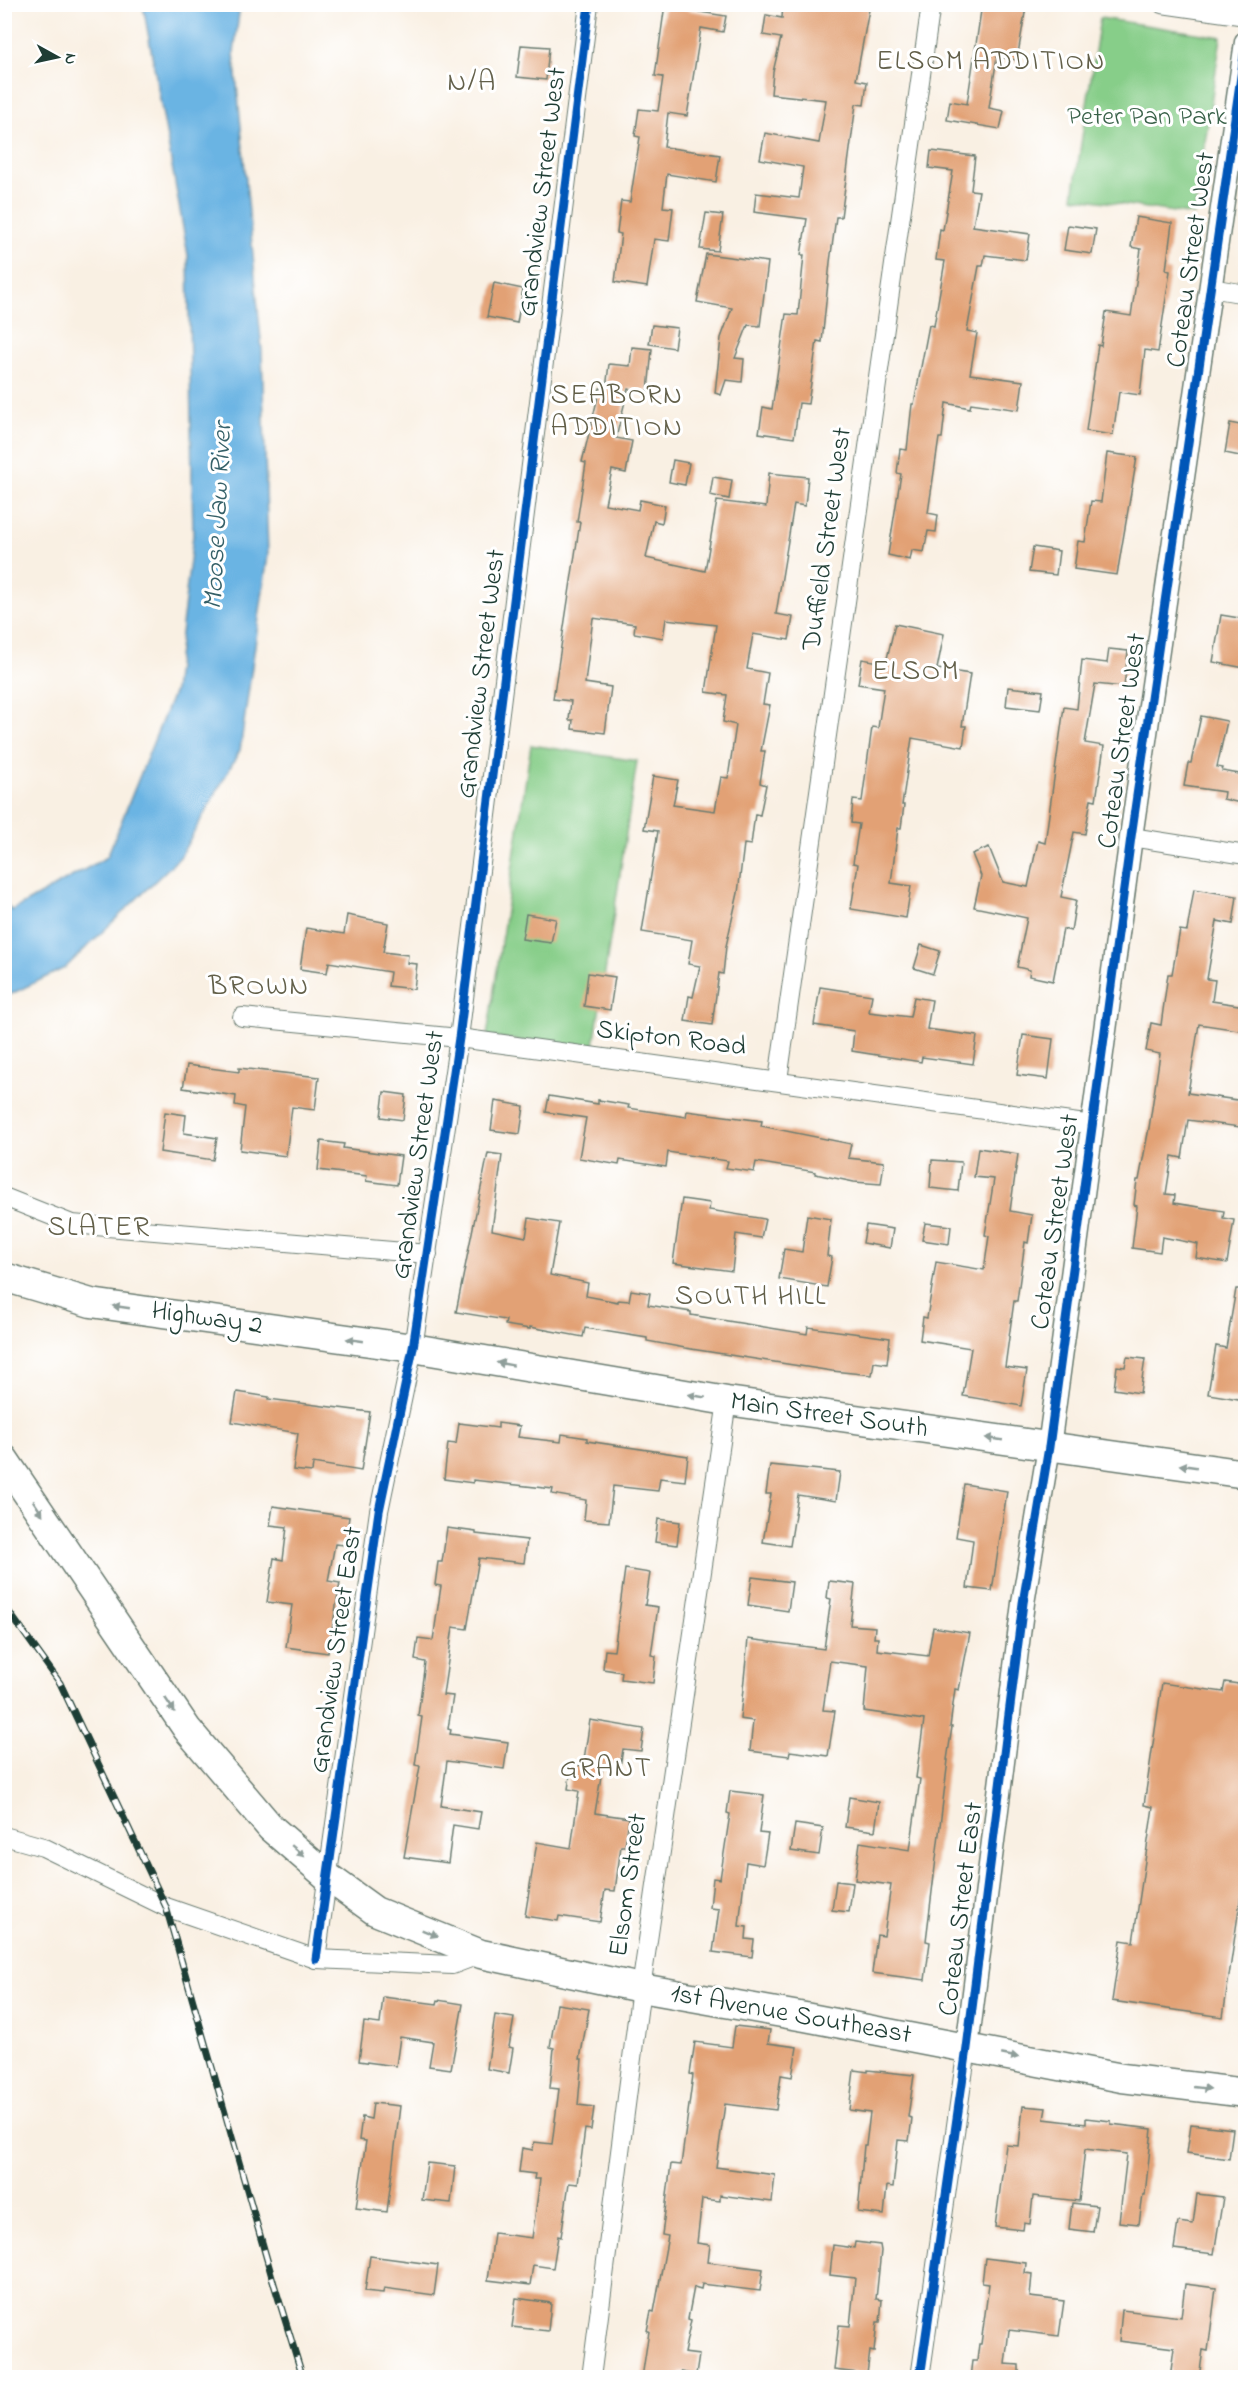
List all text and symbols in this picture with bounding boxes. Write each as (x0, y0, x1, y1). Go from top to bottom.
north arrow (27, 27, 87, 87)
district label: ELSOM ADDITION (876, 42, 1106, 83)
text: N (57, 52, 83, 66)
district label: N/A (447, 63, 497, 104)
street label: Grandview Street West (508, 65, 578, 319)
park label: Peter Pan Park (1067, 98, 1227, 137)
street label: Coteau Street West (1158, 150, 1226, 370)
district label: SEABORN ADDITION (551, 376, 683, 449)
water label: Moose Jaw River (194, 418, 245, 611)
street label: Duffield Street West (793, 425, 863, 654)
street label: Grandview Street West (447, 547, 517, 801)
street label: Coteau Street West (1089, 631, 1157, 851)
district label: ELSOM (872, 652, 960, 693)
district label: BROWN (207, 967, 310, 1008)
street label: Skipton Road (594, 1010, 748, 1068)
street label: Grandview Street West (382, 1028, 456, 1282)
street label: Coteau Street West (1022, 1112, 1090, 1332)
district label: SLATER (47, 1208, 151, 1249)
district label: SOUTH HILL (675, 1277, 827, 1318)
street label: Highway 2 (149, 1292, 265, 1346)
one-way arrow (111, 1303, 130, 1312)
one-way arrow (346, 1335, 365, 1345)
one-way arrow (496, 1359, 515, 1368)
street label: Main Street South (728, 1383, 930, 1449)
one-way arrow (688, 1392, 707, 1401)
one-way arrow (985, 1435, 1004, 1444)
one-way arrow (1178, 1461, 1197, 1470)
one-way arrow (32, 1499, 43, 1516)
street label: Grandview Street East (300, 1524, 374, 1776)
one-way arrow (164, 1696, 176, 1712)
district label: GRANT (560, 1749, 652, 1790)
street label: Coteau Street East (930, 1800, 994, 2018)
street label: Elsom Street (600, 1811, 658, 1959)
one-way arrow (290, 1844, 305, 1857)
one-way arrow (421, 1928, 439, 1938)
street label: 1st Avenue Southeast (668, 1975, 914, 2055)
one-way arrow (1000, 2052, 1019, 2061)
one-way arrow (1192, 2083, 1211, 2092)

